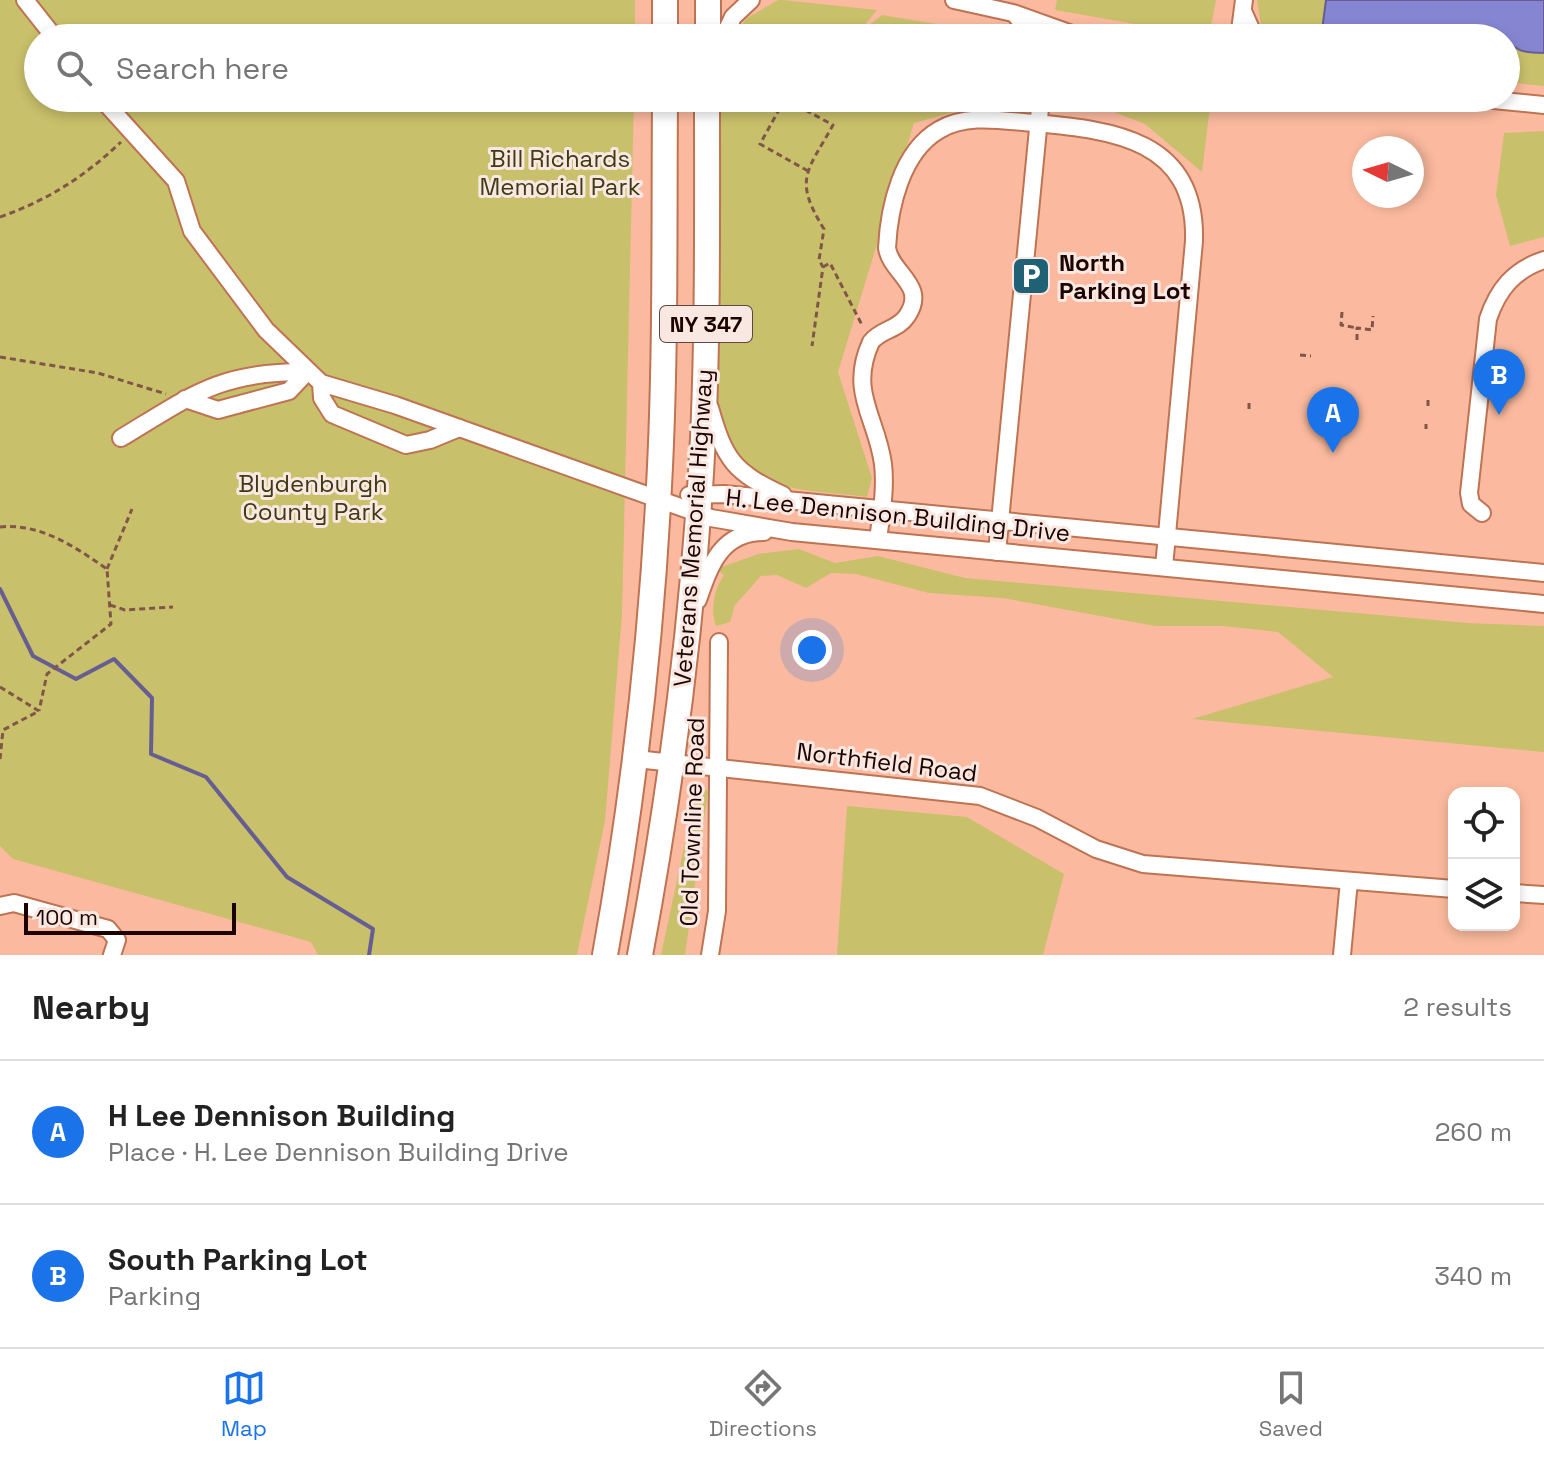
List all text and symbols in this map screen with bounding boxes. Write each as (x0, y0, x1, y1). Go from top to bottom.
search box (24, 24, 1520, 112)
icon: search (52, 46, 96, 90)
text: Search here (116, 49, 289, 88)
north arrow (1352, 136, 1424, 208)
park label: Bill Richards Memorial Park (479, 143, 641, 202)
place label: North Parking Lot (1059, 247, 1191, 306)
parking icon: North Parking Lot (1010, 255, 1052, 297)
road number: NY 347 (660, 306, 752, 342)
pin: B (1473, 349, 1525, 415)
street label: Veterans Memorial Highway (666, 368, 720, 688)
pin: A (1307, 387, 1359, 453)
park label: Blydenburgh County Park (238, 468, 388, 527)
street label: H. Lee Dennison Building Drive (724, 482, 1072, 548)
your location (792, 630, 832, 670)
street label: Old Townline Road (673, 717, 711, 927)
street label: Northfield Road (795, 736, 979, 788)
map controls (1448, 787, 1520, 931)
button: locate (1448, 787, 1520, 859)
button: layers (1448, 859, 1520, 931)
scale bar (24, 899, 236, 935)
text: 100 m (36, 903, 98, 931)
text: Nearby (32, 986, 150, 1029)
text: 2 results (1403, 990, 1512, 1024)
text: H Lee Dennison Building (108, 1096, 455, 1135)
text: A (50, 1115, 66, 1149)
text: 260 m (1435, 1115, 1512, 1149)
text: Place · H. Lee Dennison Building Drive (108, 1135, 569, 1169)
text: South Parking Lot (108, 1240, 368, 1279)
text: B (49, 1259, 67, 1293)
text: 340 m (1434, 1259, 1512, 1293)
text: Parking (108, 1279, 201, 1313)
tab: Map (221, 1366, 267, 1442)
tab: Directions (709, 1366, 817, 1442)
tab: Saved (1259, 1366, 1323, 1442)

